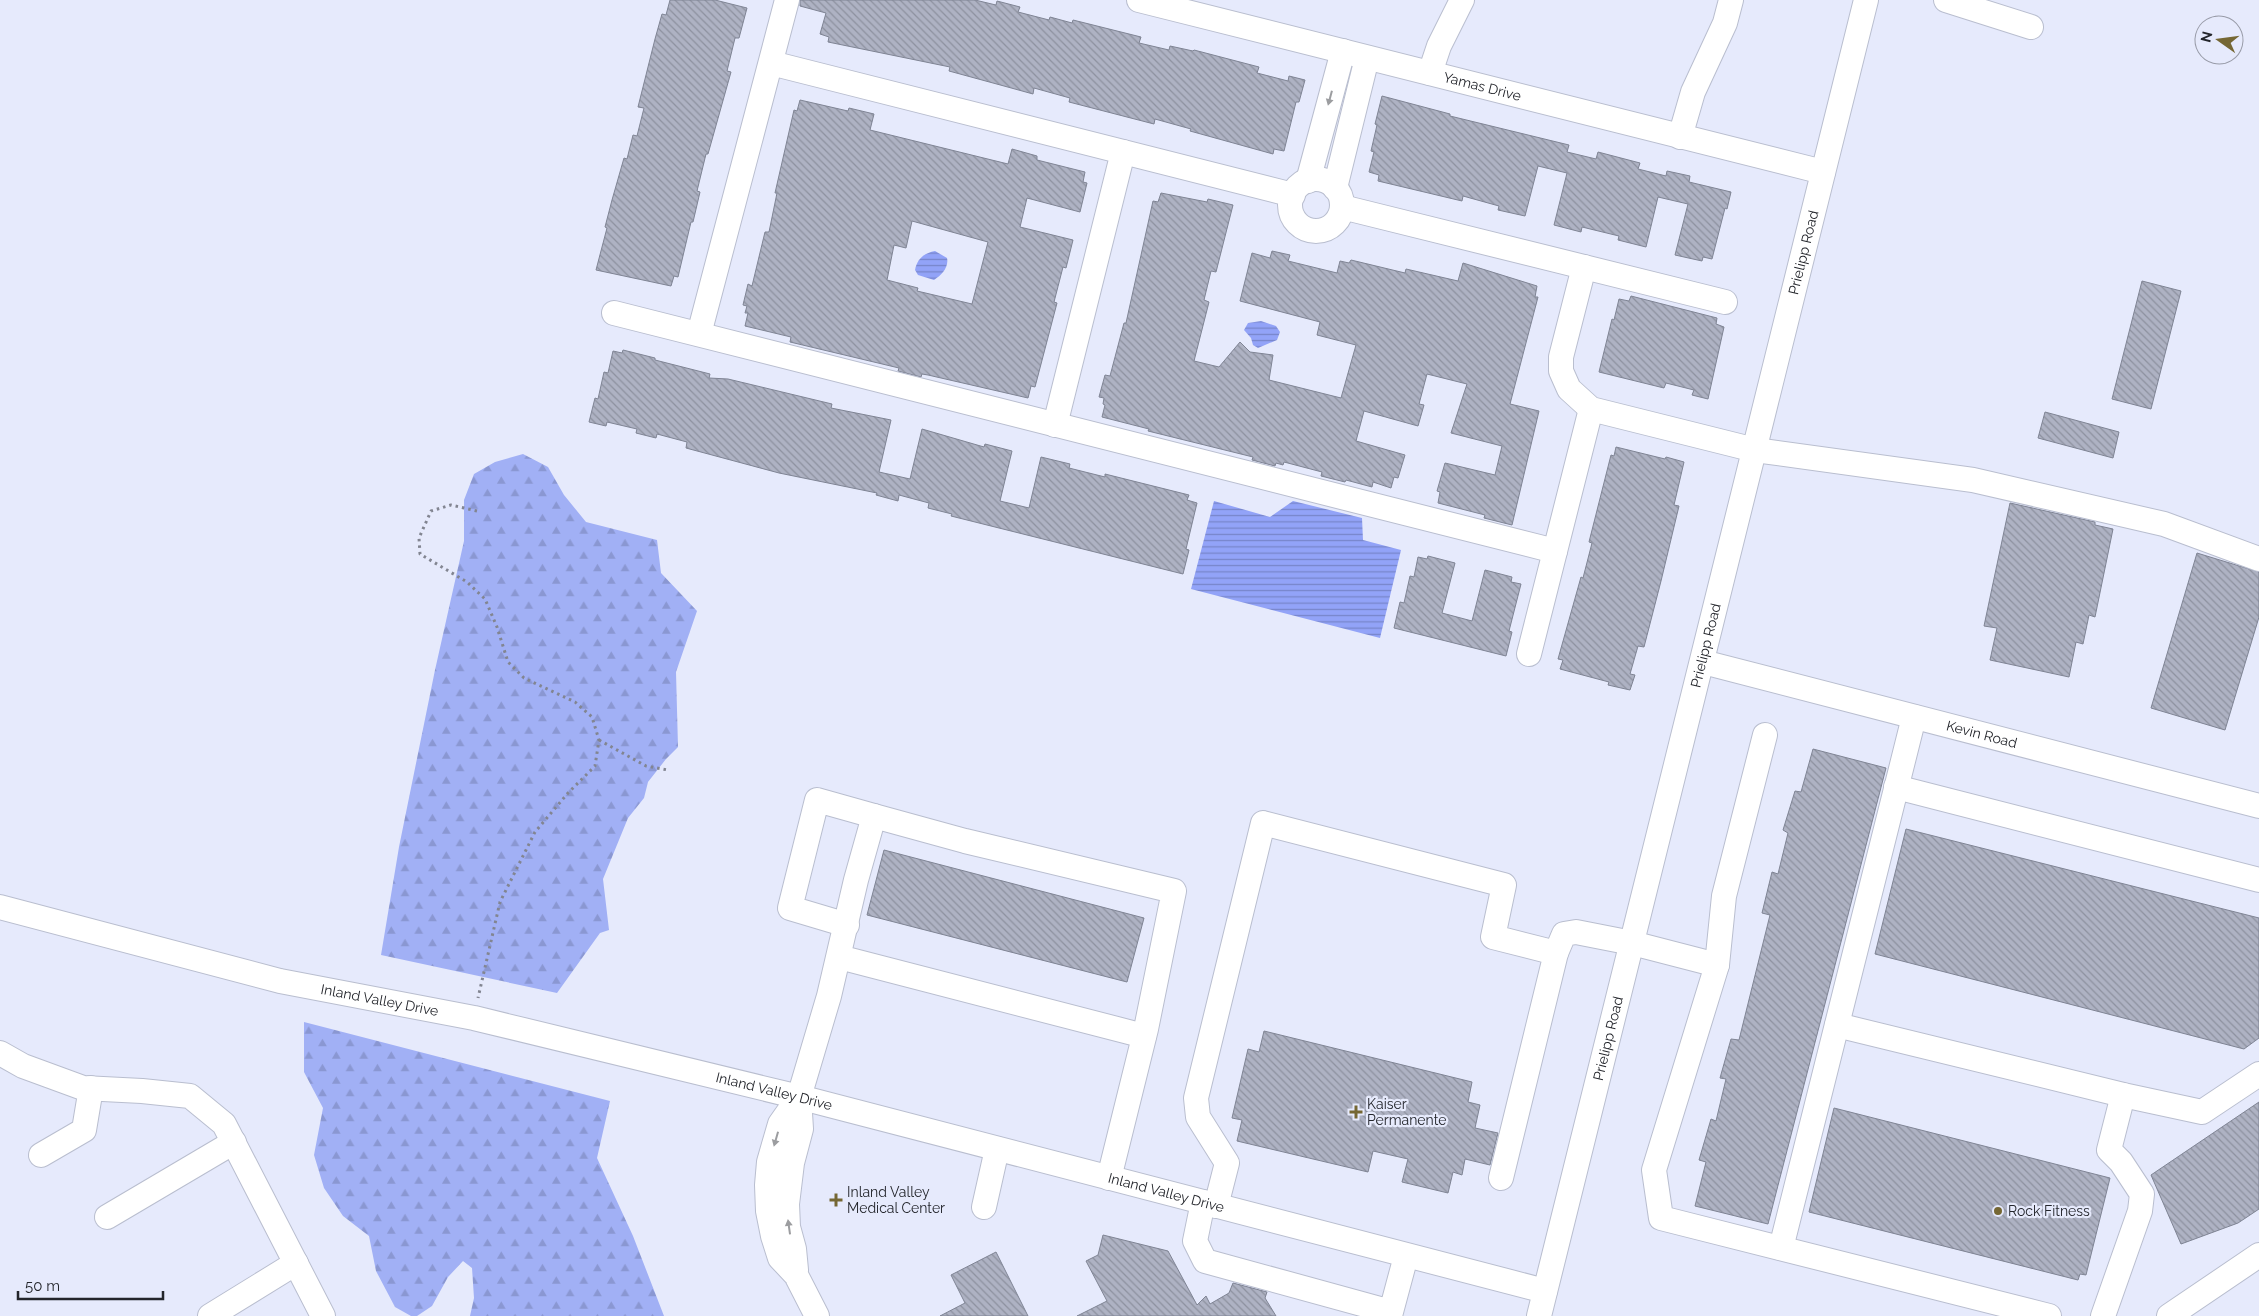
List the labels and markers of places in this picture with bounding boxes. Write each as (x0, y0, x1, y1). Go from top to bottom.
place label: Kaiser Permanente (1367, 1096, 1446, 1128)
marker: Kaiser Permanente (1349, 1105, 1363, 1119)
place label: Inland Valley Medical Center (847, 1184, 945, 1216)
marker: Inland Valley Medical Center (829, 1193, 843, 1207)
place label: Rock Fitness (2008, 1203, 2090, 1219)
marker: Rock Fitness (1992, 1205, 2004, 1217)

